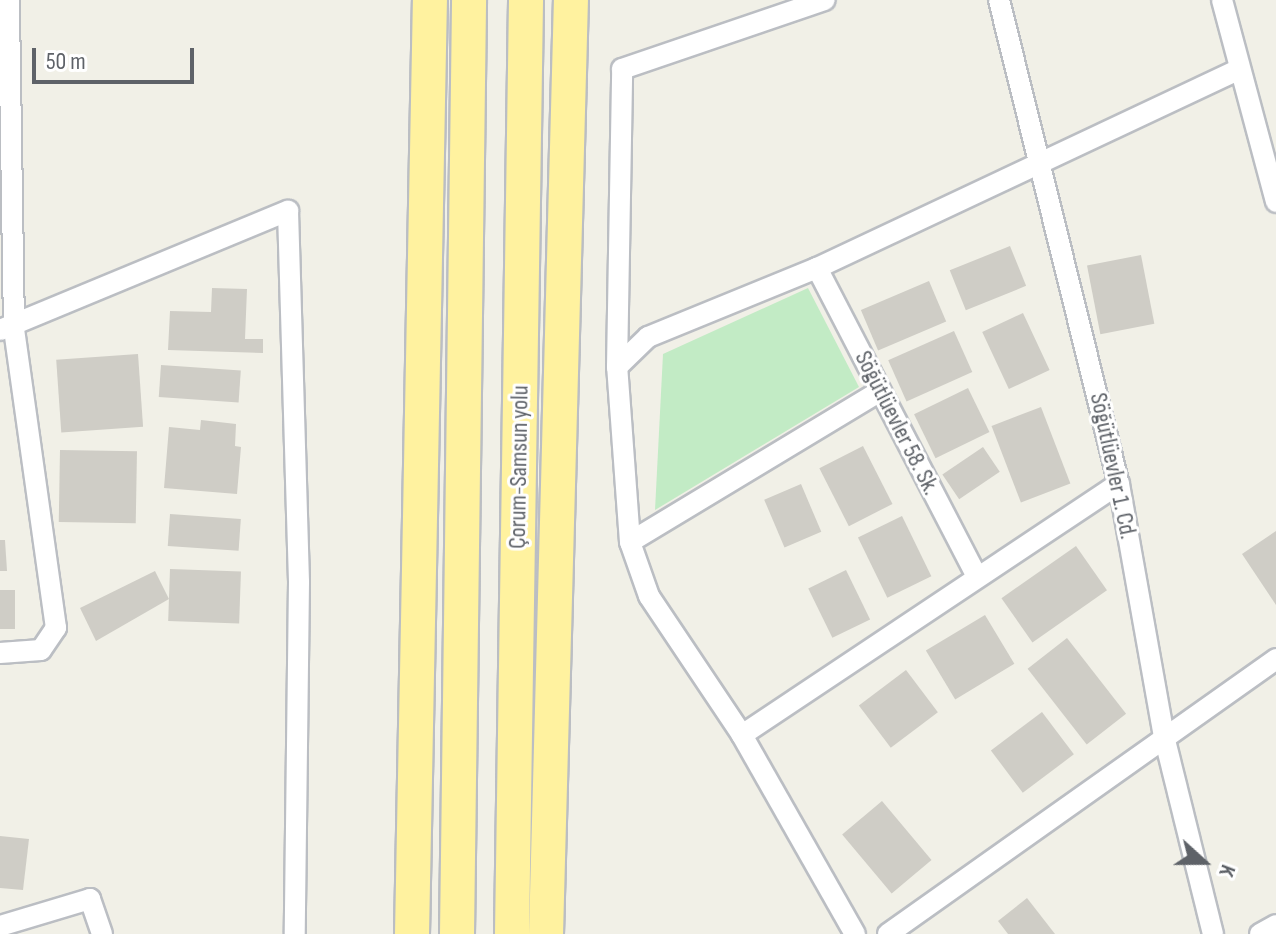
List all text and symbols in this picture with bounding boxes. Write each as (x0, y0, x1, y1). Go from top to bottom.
scale bar (36, 32, 198, 82)
text: 50 m (46, 47, 86, 76)
street label: Söğütlüevler 58. Sk. (848, 346, 946, 500)
street label: Çorum-Samsun yolu (503, 385, 535, 549)
street label: Söğütlüevler 1. Cd. (1083, 390, 1143, 542)
north arrow (1164, 822, 1244, 902)
text: K (1212, 861, 1241, 881)

